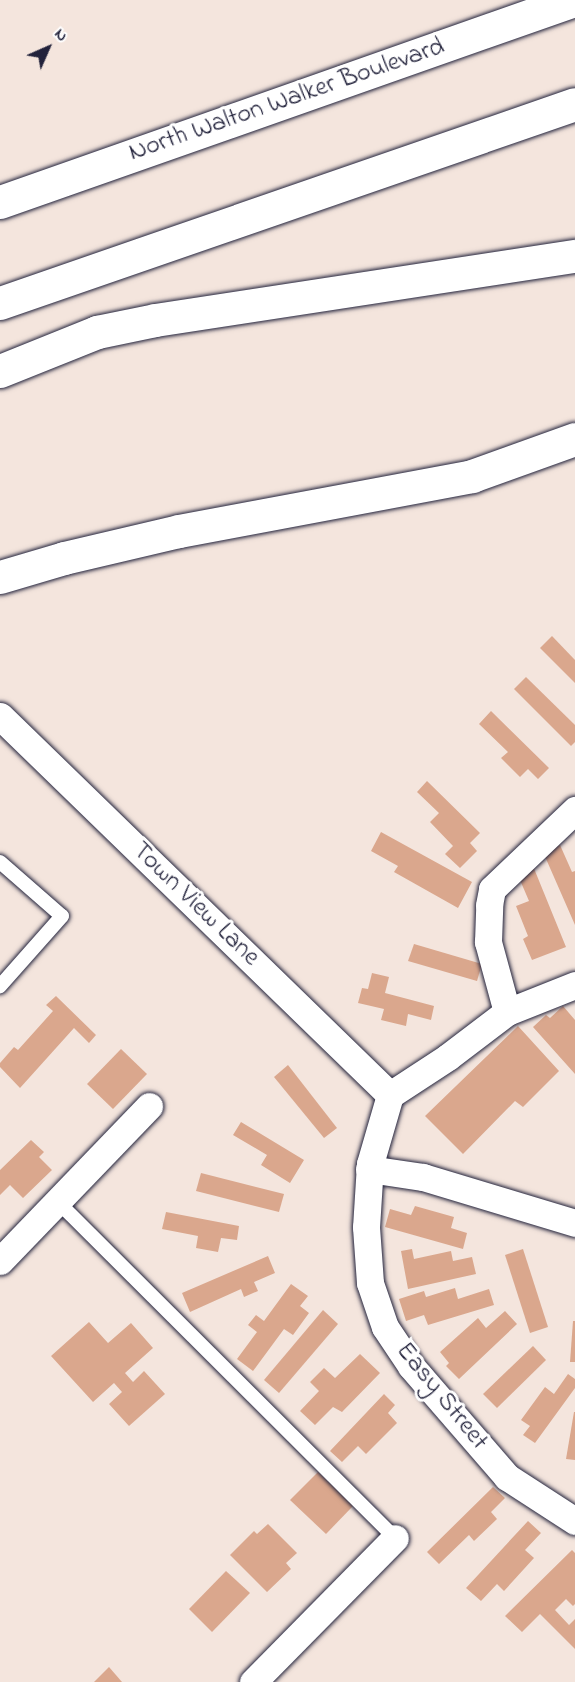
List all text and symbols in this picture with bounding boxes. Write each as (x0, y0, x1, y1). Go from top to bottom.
north arrow (18, 18, 78, 78)
text: N (48, 23, 73, 48)
street label: North Walton Walker Boulevard (125, 32, 449, 170)
street label: Town View Lane (125, 836, 265, 974)
street label: Easy Street (388, 1337, 494, 1457)

